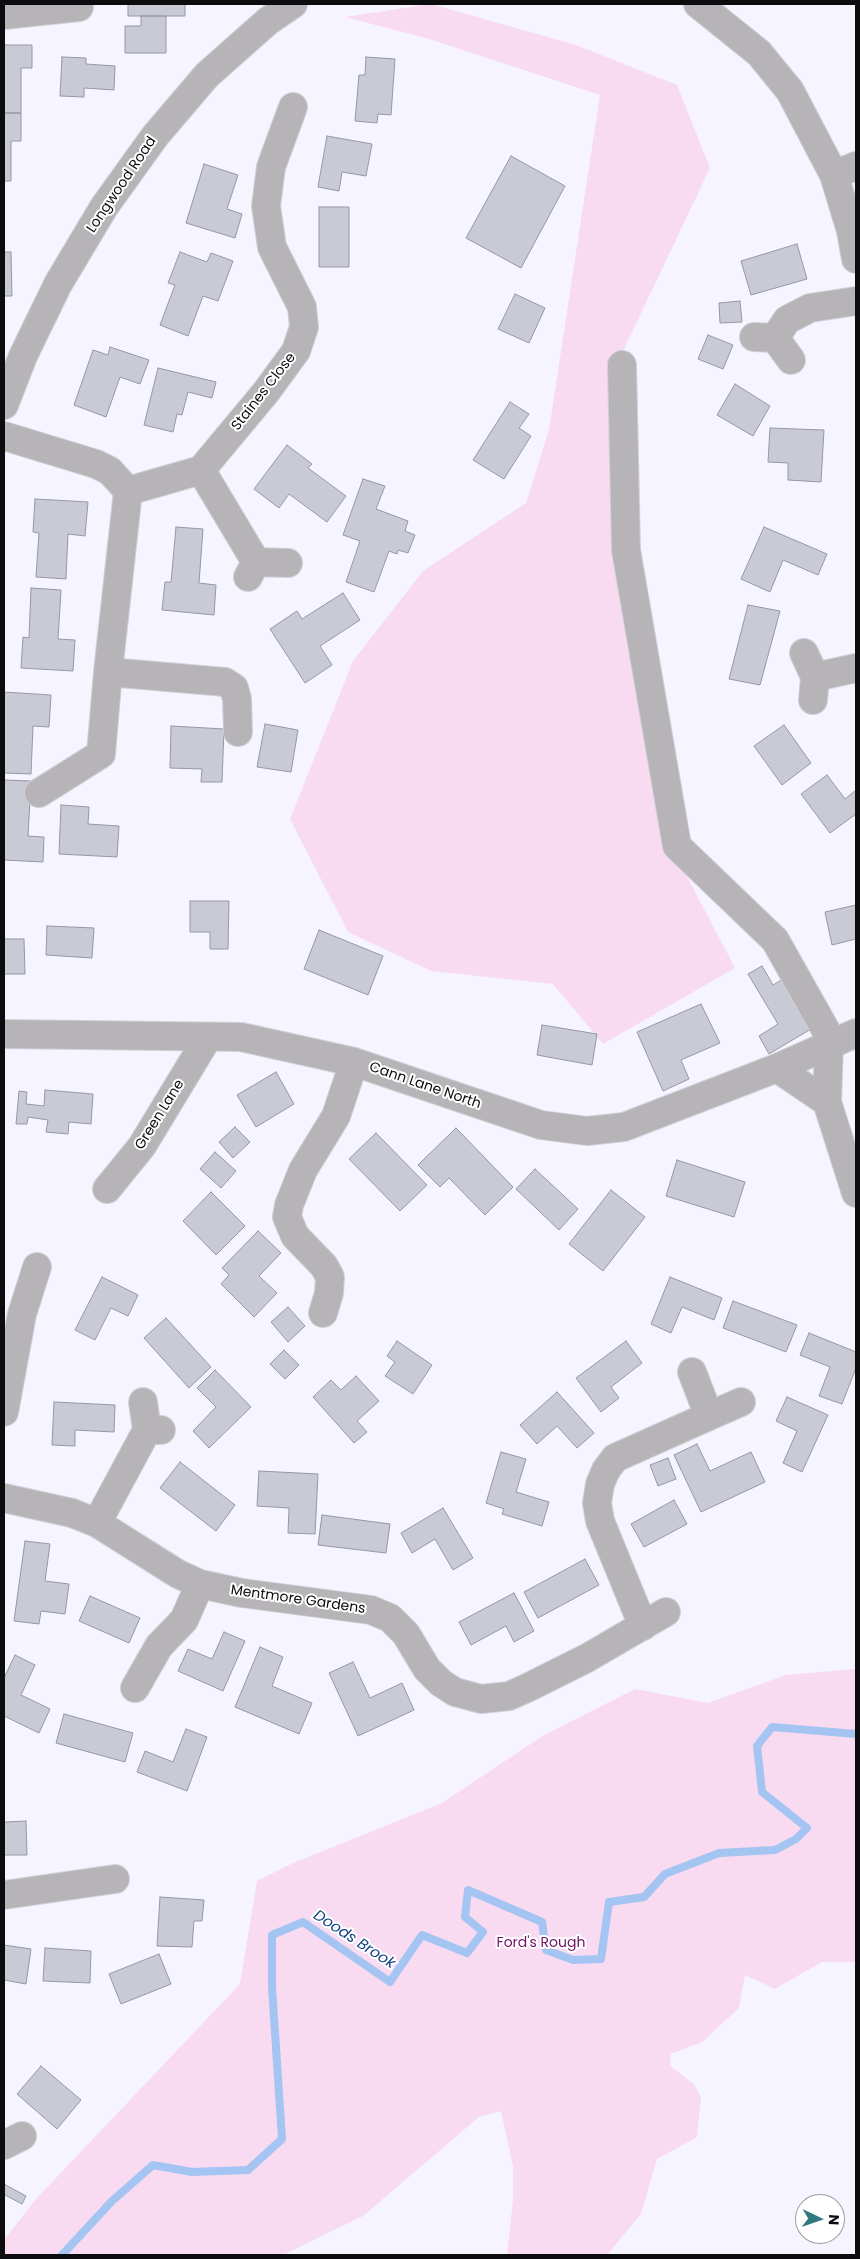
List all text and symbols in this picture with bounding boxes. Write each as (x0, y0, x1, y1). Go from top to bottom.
street label: Longwood Road (84, 134, 160, 236)
street label: Staines Close (228, 350, 300, 434)
street label: Cann Lane North (367, 1059, 483, 1113)
street label: Green Lane (132, 1077, 188, 1153)
street label: Mentmore Gardens (230, 1582, 366, 1618)
water label: Doods Brook (310, 1907, 398, 1973)
park label: Ford's Rough (497, 1935, 585, 1951)
north arrow (795, 2194, 845, 2244)
text: N (824, 2214, 844, 2226)

